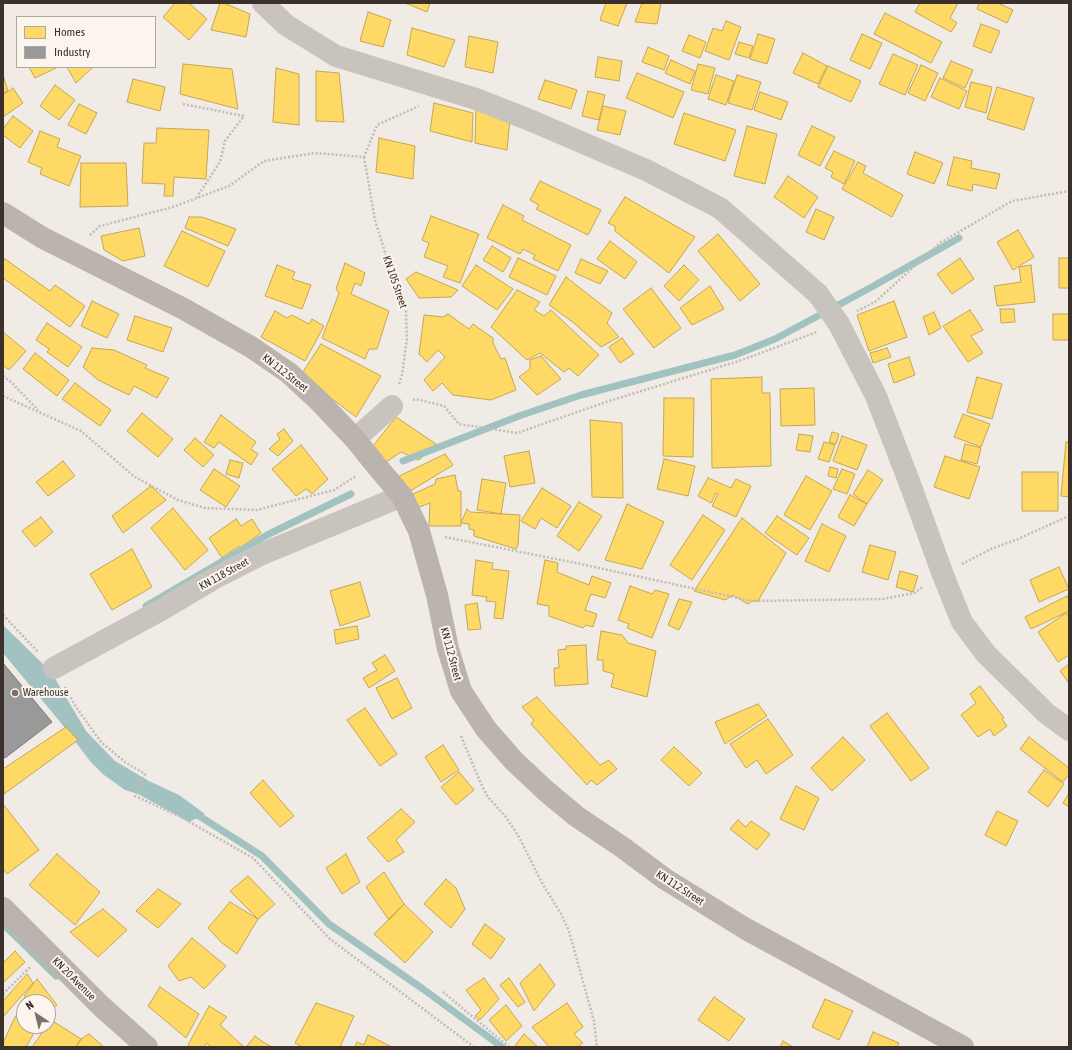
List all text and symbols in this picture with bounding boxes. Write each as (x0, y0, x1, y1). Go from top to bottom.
legend (16, 16, 156, 68)
text: Homes (54, 25, 85, 39)
text: Industry (54, 45, 91, 59)
street label: KN 105 Street (380, 254, 410, 310)
street label: KN 112 Street (259, 351, 311, 395)
street label: KN 118 Street (197, 555, 251, 593)
street label: KN 112 Street (438, 626, 464, 682)
place label: Warehouse (23, 686, 69, 700)
marker: Warehouse (10, 688, 20, 698)
street label: KN 112 Street (654, 868, 706, 908)
street label: KN 20 Avenue (50, 955, 98, 1003)
north arrow (16, 994, 56, 1034)
text: N (24, 998, 36, 1012)

